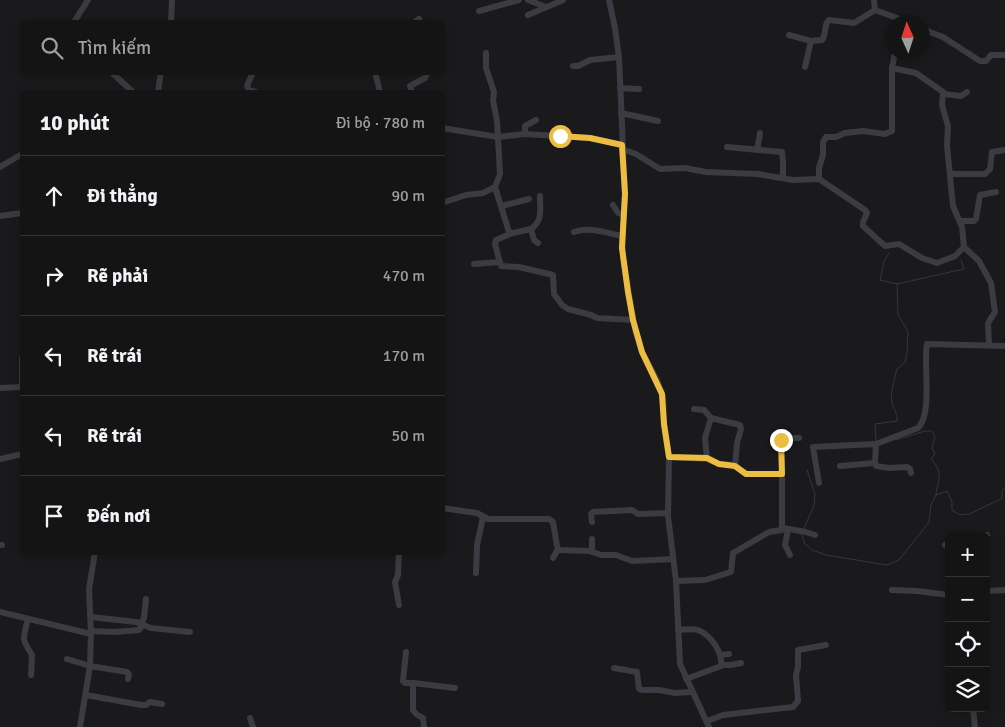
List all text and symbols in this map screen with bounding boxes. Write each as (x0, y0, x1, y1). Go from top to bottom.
north arrow (885, 15, 930, 60)
search box (20, 20, 445, 75)
icon: search (38, 34, 66, 62)
text: Tìm kiếm (78, 36, 151, 60)
text: 10 phút (40, 110, 109, 136)
text: Đi bộ · 780 m (336, 113, 425, 133)
route start (549, 125, 572, 148)
icon: ahead (40, 182, 68, 210)
text: Đi thẳng (87, 184, 158, 208)
text: 90 m (391, 186, 425, 206)
icon: right (40, 262, 68, 290)
text: Rẽ phải (87, 264, 148, 288)
text: 470 m (383, 266, 425, 286)
icon: left (40, 342, 68, 370)
text: Rẽ trái (87, 344, 142, 368)
text: 170 m (383, 346, 425, 366)
icon: left (40, 422, 68, 450)
text: Rẽ trái (87, 424, 142, 448)
text: 50 m (391, 426, 425, 446)
route end (770, 429, 793, 452)
icon: arrive (40, 502, 68, 530)
text: Đến nơi (87, 504, 150, 528)
map controls (945, 532, 990, 712)
button: + (945, 532, 990, 577)
button: − (945, 577, 990, 622)
button: locate (945, 622, 990, 667)
button: layers (945, 667, 990, 712)

